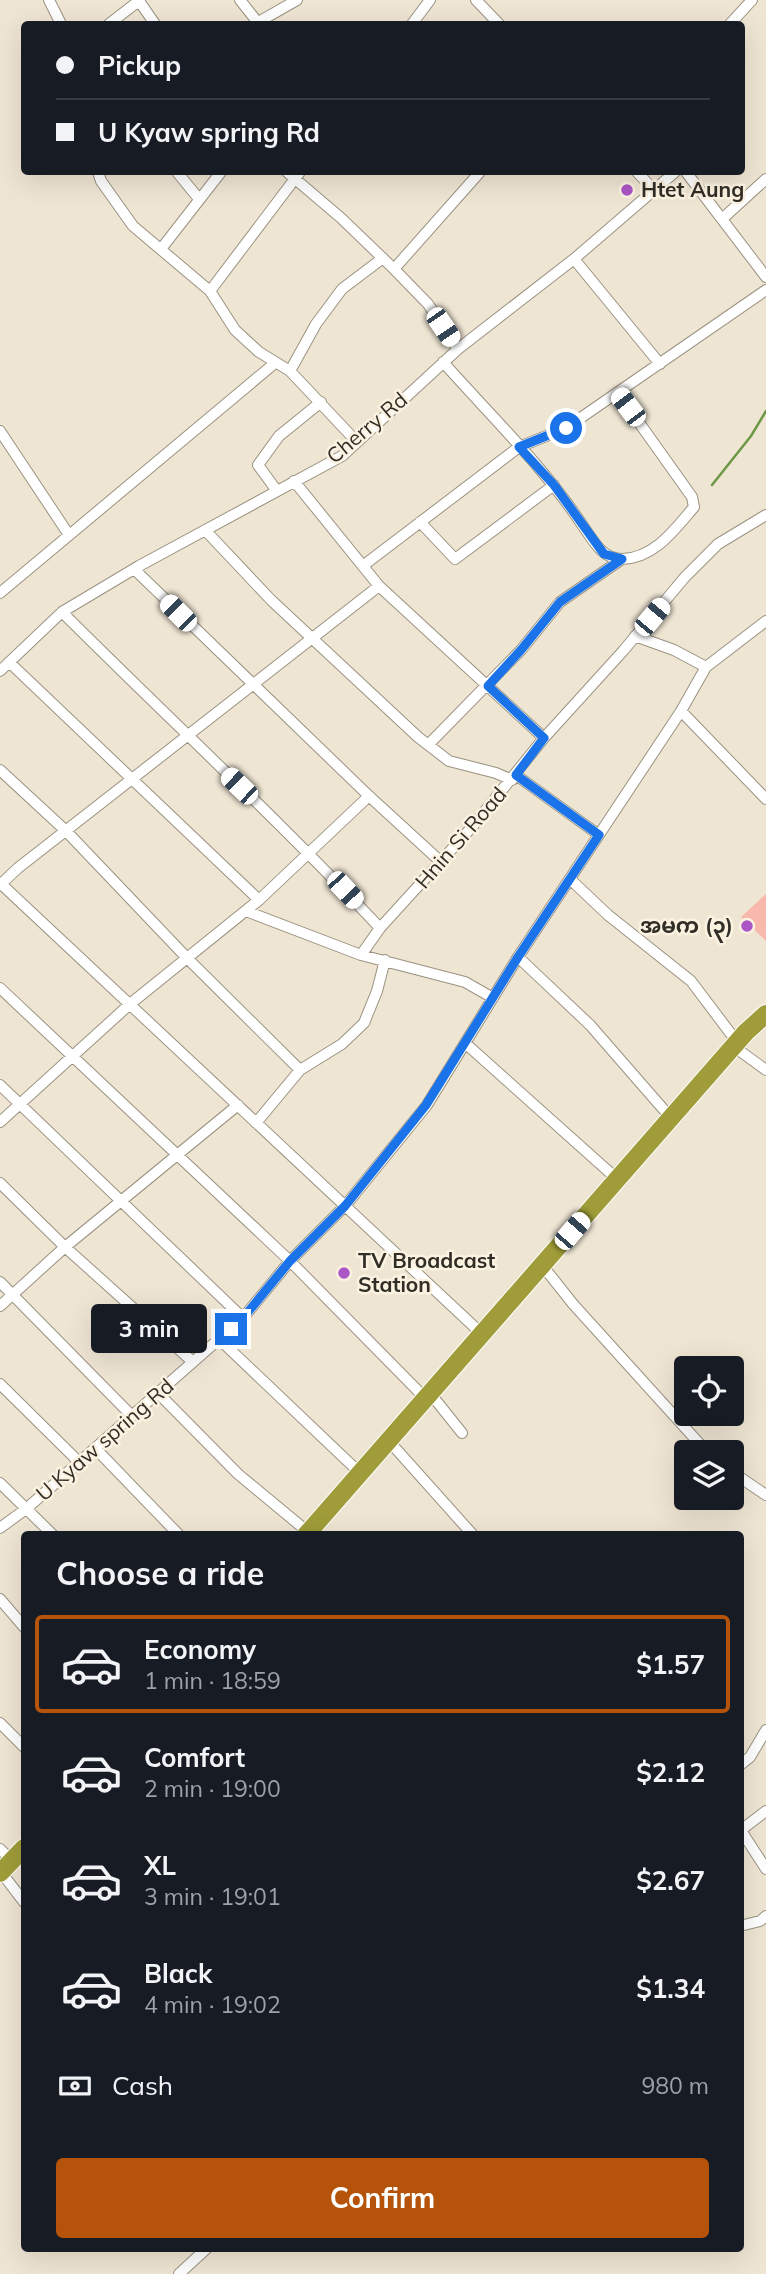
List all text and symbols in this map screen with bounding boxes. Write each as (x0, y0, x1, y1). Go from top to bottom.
text: Pickup (98, 49, 181, 82)
text: U Kyaw spring Rd (98, 116, 320, 149)
place label: Htet Aung (641, 176, 744, 202)
marker: Htet Aung (619, 182, 635, 198)
car (423, 304, 464, 350)
car (607, 384, 650, 430)
street label: Cherry Rd (321, 386, 412, 469)
route start (550, 412, 582, 444)
car (156, 591, 201, 635)
car (631, 594, 674, 640)
car (217, 764, 262, 808)
street label: Hnin Si Road (409, 781, 511, 894)
car (323, 867, 368, 913)
place label: အမက (၃) (640, 912, 733, 943)
marker: အမက (၃) (739, 918, 755, 934)
car (551, 1208, 594, 1254)
place label: TV Broadcast Station (358, 1247, 495, 1297)
marker: TV Broadcast Station (336, 1265, 352, 1281)
callout: 3 min (91, 1304, 206, 1354)
route end (215, 1313, 247, 1345)
text: 3 min (119, 1314, 179, 1343)
map controls (674, 1356, 744, 1510)
button: locate (674, 1356, 744, 1426)
street label: U Kyaw spring Rd (30, 1372, 178, 1506)
button: layers (674, 1440, 744, 1510)
text: Choose a ride (56, 1553, 264, 1593)
icon: car (60, 1633, 123, 1696)
text: Economy (144, 1633, 256, 1666)
text: $1.57 (636, 1648, 705, 1681)
text: 1 min · 18:59 (144, 1666, 281, 1695)
icon: car (60, 1741, 123, 1804)
text: Comfort (144, 1741, 245, 1774)
text: $2.12 (636, 1756, 705, 1789)
text: 2 min · 19:00 (144, 1774, 281, 1803)
icon: car (60, 1849, 123, 1912)
text: XL (144, 1849, 176, 1882)
text: $2.67 (636, 1864, 705, 1897)
text: 3 min · 19:01 (144, 1882, 281, 1911)
icon: car (60, 1957, 123, 2020)
text: Black (144, 1957, 212, 1990)
text: $1.34 (636, 1972, 705, 2005)
text: 4 min · 19:02 (144, 1990, 281, 2019)
icon: cash (56, 2067, 94, 2105)
text: Cash (112, 2069, 173, 2102)
text: 980 m (641, 2071, 709, 2100)
button: Confirm (56, 2158, 709, 2238)

